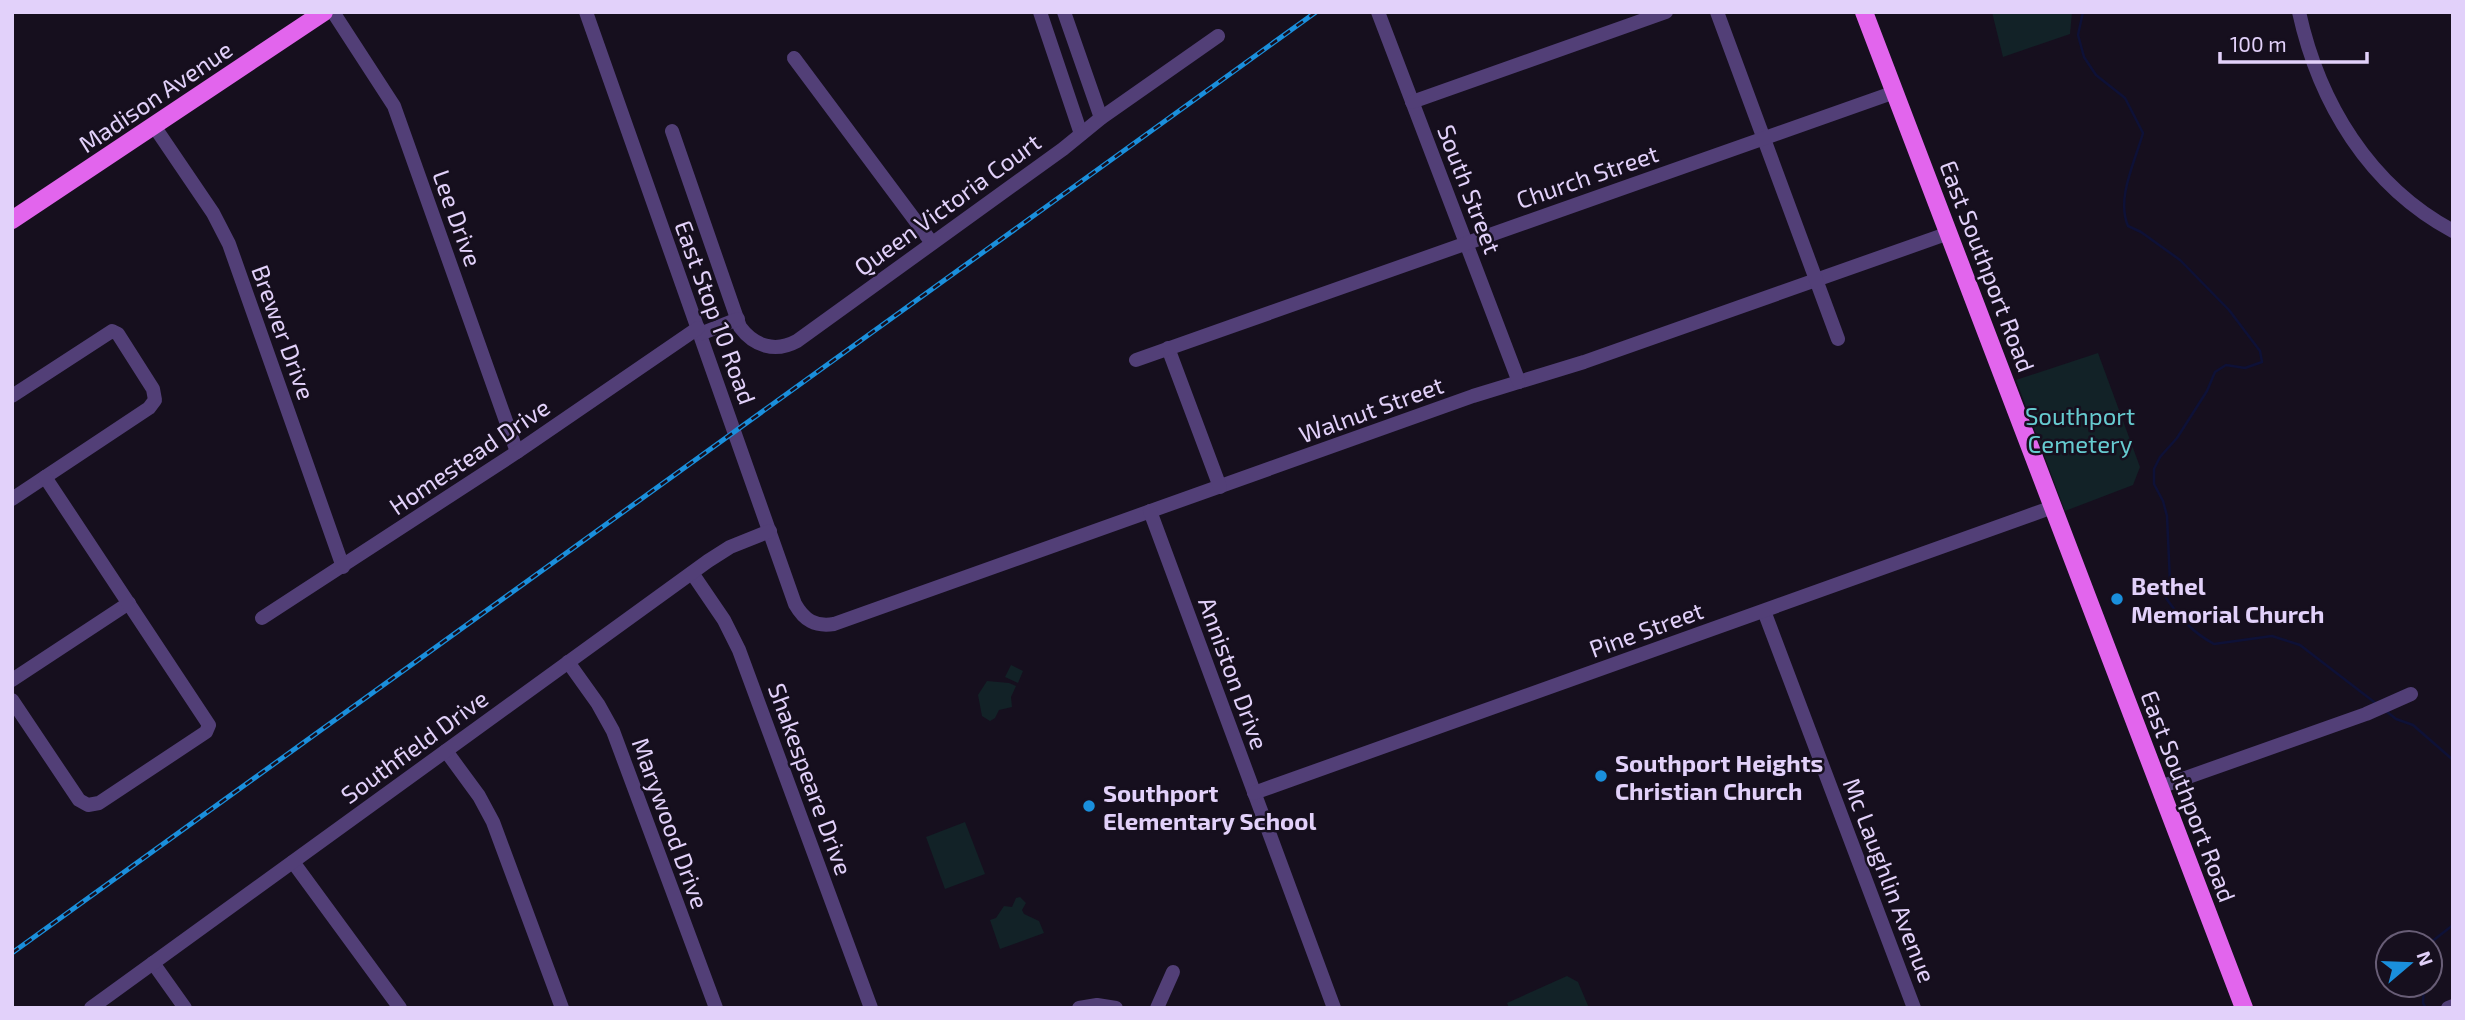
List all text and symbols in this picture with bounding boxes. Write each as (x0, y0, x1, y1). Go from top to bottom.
scale bar (2220, 21, 2367, 65)
text: 100 m (2230, 31, 2287, 56)
street label: Madison Avenue (73, 34, 237, 158)
street label: South Street (1432, 120, 1508, 258)
street label: Queen Victoria Court (848, 127, 1046, 281)
street label: Church Street (1512, 138, 1662, 214)
street label: East Southport Road (1934, 156, 2042, 376)
street label: Lee Drive (427, 166, 489, 270)
street label: East Stop 10 Road (669, 216, 763, 408)
street label: Brewer Drive (246, 261, 322, 403)
street label: Walnut Street (1295, 369, 1447, 449)
street label: Homestead Drive (383, 392, 555, 520)
park label: Southport Cemetery (2025, 401, 2135, 458)
place label: Bethel Memorial Church (2131, 571, 2324, 628)
marker: Bethel Memorial Church (2109, 591, 2125, 607)
street label: Anniston Drive (1193, 593, 1275, 753)
street label: Pine Street (1585, 595, 1707, 663)
street label: Shakespeare Drive (763, 679, 859, 879)
street label: Southfield Drive (335, 683, 493, 809)
street label: East Southport Road (2135, 686, 2243, 906)
street label: Marywood Drive (627, 734, 715, 912)
place label: Southport Heights Christian Church (1615, 748, 1823, 805)
marker: Southport Heights Christian Church (1593, 768, 1609, 784)
street label: Mc Laughlin Avenue (1838, 774, 1942, 986)
place label: Southport Elementary School (1103, 778, 1316, 835)
marker: Southport Elementary School (1081, 798, 1097, 814)
north arrow (2374, 929, 2444, 999)
text: N (2412, 948, 2439, 969)

